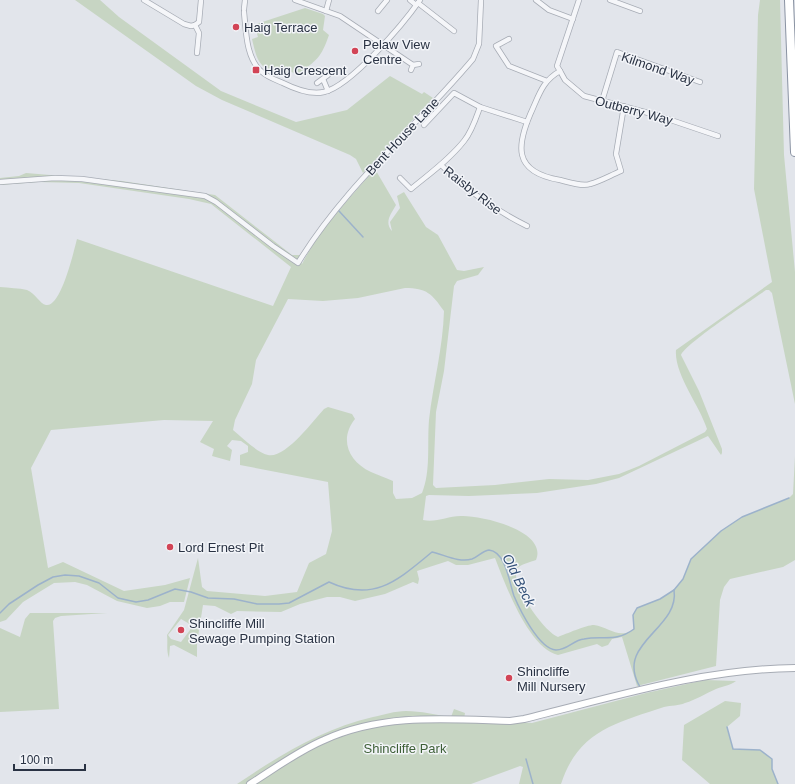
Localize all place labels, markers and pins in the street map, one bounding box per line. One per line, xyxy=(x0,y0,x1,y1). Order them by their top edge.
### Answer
place label: Haig Terrace xyxy=(244,20,317,35)
marker: Haig Terrace xyxy=(231,22,241,32)
place label: Pelaw View Centre xyxy=(363,37,431,67)
marker: Pelaw View Centre xyxy=(350,46,360,56)
place label: Haig Crescent xyxy=(264,63,347,78)
marker: Haig Crescent xyxy=(251,65,261,75)
place label: Lord Ernest Pit xyxy=(178,540,264,555)
marker: Lord Ernest Pit xyxy=(165,542,175,552)
place label: Shincliffe Mill Sewage Pumping Station xyxy=(189,616,335,646)
marker: Shincliffe Mill Sewage Pumping Station xyxy=(176,625,186,635)
place label: Shincliffe Mill Nursery xyxy=(517,664,586,694)
marker: Shincliffe Mill Nursery xyxy=(504,673,514,683)

